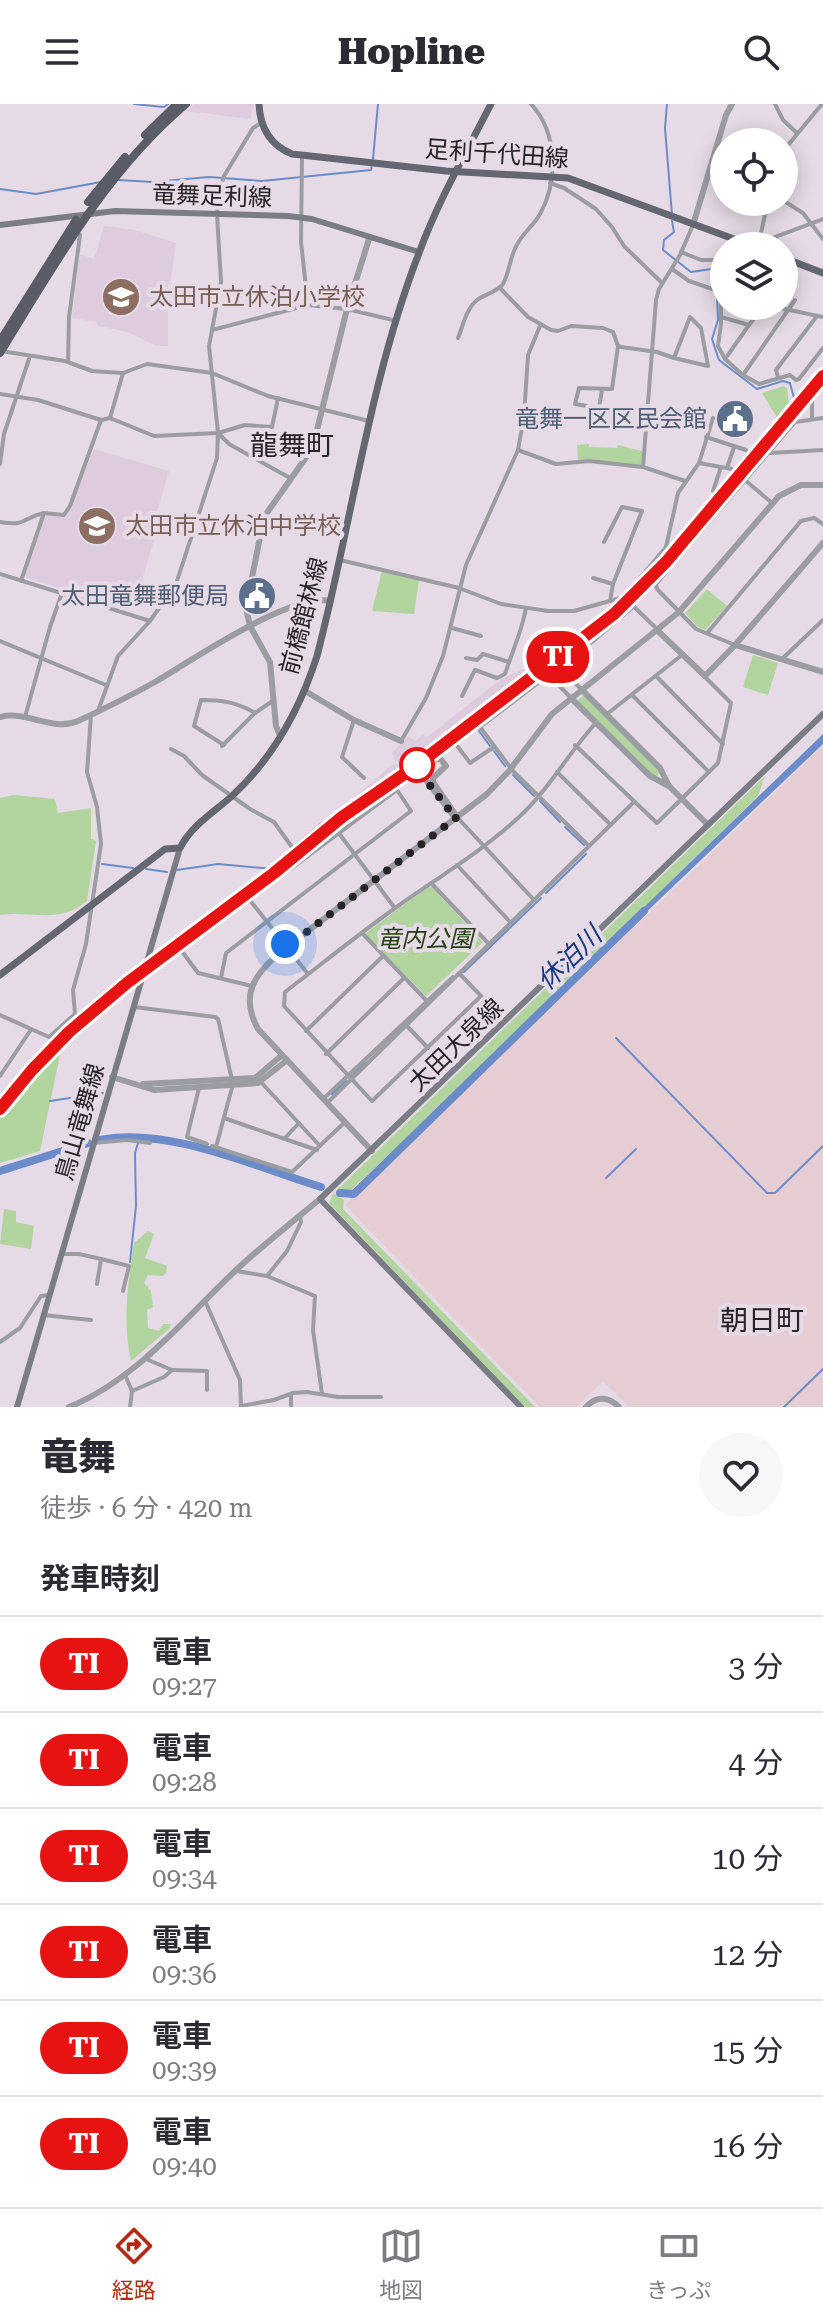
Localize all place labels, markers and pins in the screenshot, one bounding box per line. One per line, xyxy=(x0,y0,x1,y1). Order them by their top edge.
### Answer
school or university icon: 太田市立休泊小学校 xyxy=(100,276,142,318)
place label: 太田市立休泊小学校 xyxy=(149,283,365,311)
public building icon: 竜舞一区区民会館 xyxy=(714,398,756,440)
place label: 竜舞一区区民会館 xyxy=(515,405,707,433)
school or university icon: 太田市立休泊中学校 xyxy=(76,505,118,547)
place label: 太田市立休泊中学校 xyxy=(125,512,341,540)
public building icon: 太田竜舞郵便局 xyxy=(236,575,278,617)
place label: 太田竜舞郵便局 xyxy=(61,582,229,610)
unlabelled marker xyxy=(400,748,434,782)

